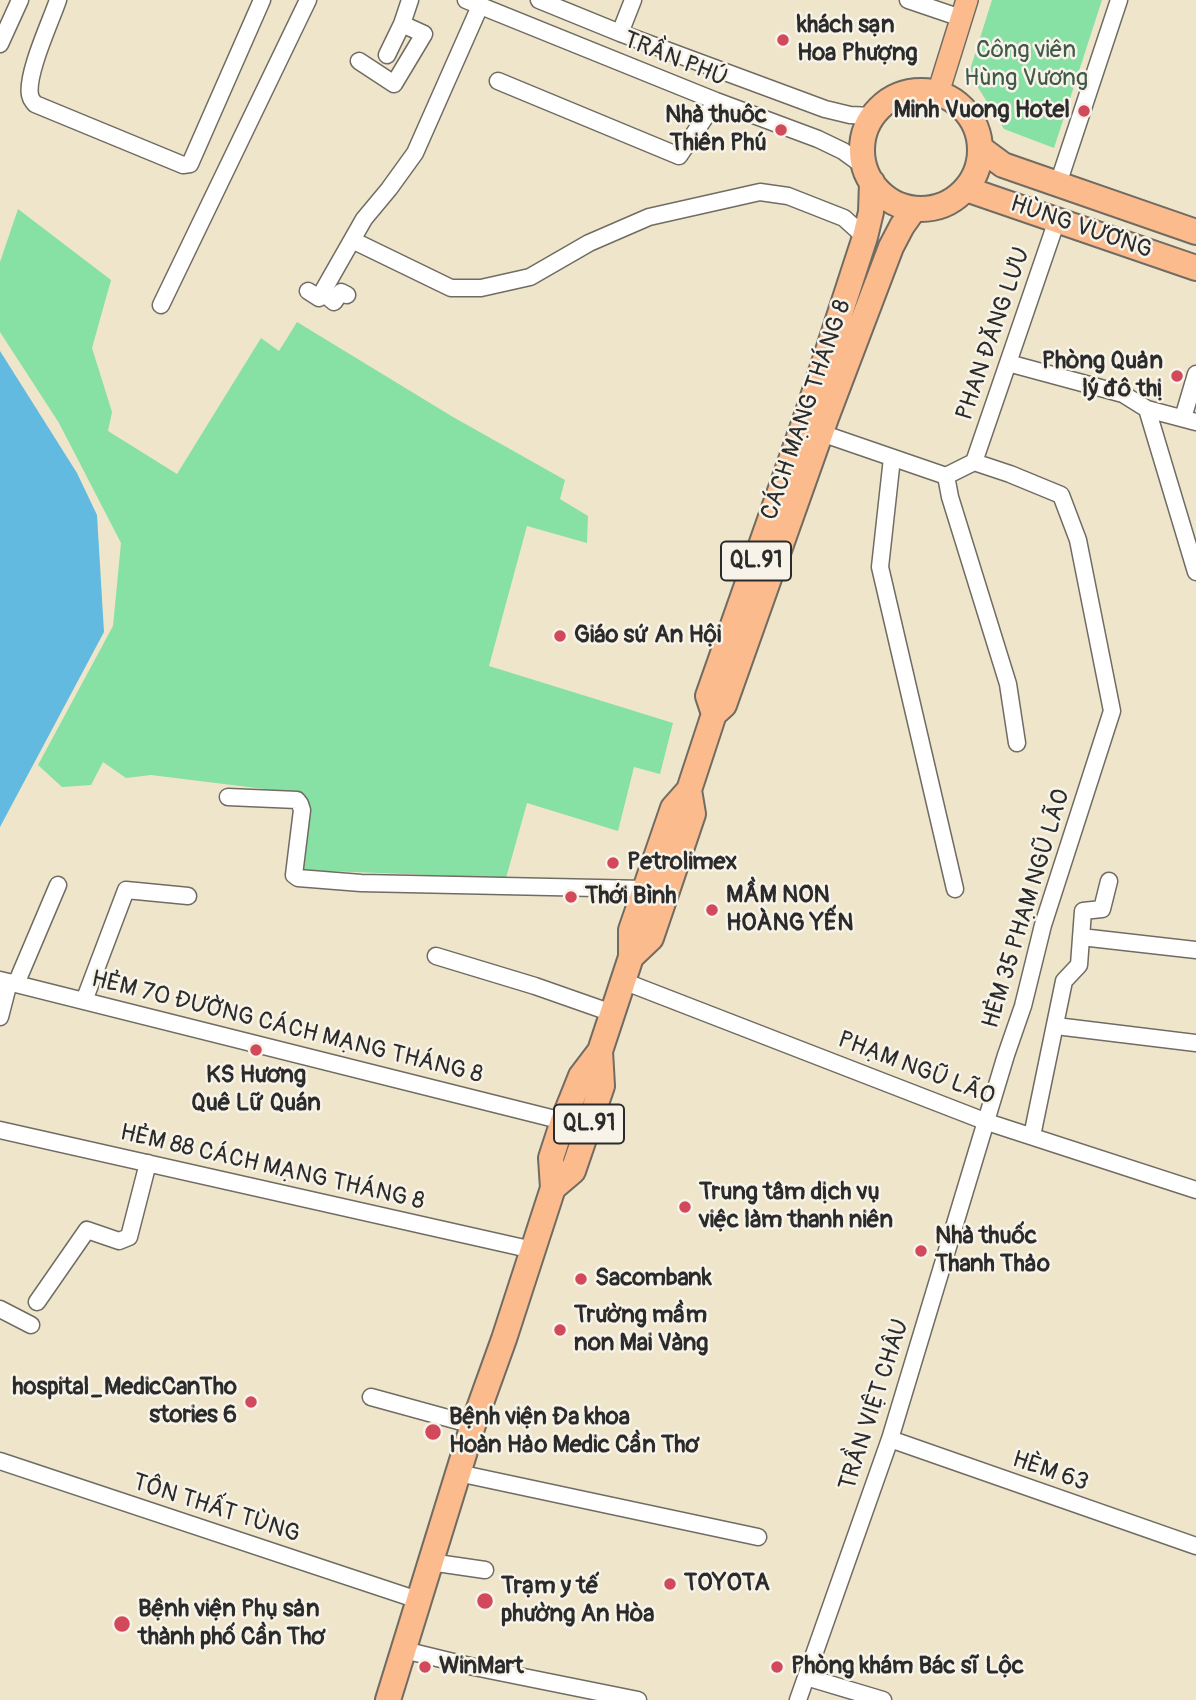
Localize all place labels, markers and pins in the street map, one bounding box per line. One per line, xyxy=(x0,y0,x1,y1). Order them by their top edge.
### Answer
place label: khách sạn Hoa Phượng xyxy=(797,12,918,68)
marker: khách sạn Hoa Phượng xyxy=(775,32,791,48)
place label: Minh Vuong Hotel xyxy=(893,97,1070,125)
place label: Nhà thuôc Thiên Phú xyxy=(665,102,767,158)
marker: Minh Vuong Hotel xyxy=(1076,103,1092,119)
marker: Nhà thuôc Thiên Phú xyxy=(773,122,789,138)
place label: Phòng Quản lý đô thị xyxy=(1042,348,1163,404)
marker: Phòng Quản lý đô thị xyxy=(1169,368,1185,384)
place label: Giáo sứ An Hội xyxy=(574,622,721,650)
marker: Giáo sứ An Hội xyxy=(552,628,568,644)
place label: Petrolimex xyxy=(627,849,737,877)
marker: Petrolimex xyxy=(605,855,621,871)
place label: MẦM NON HOÀNG YẾN xyxy=(726,882,854,938)
place label: Thới Bình xyxy=(585,883,677,911)
marker: Thới Bình xyxy=(563,889,579,905)
marker: MẦM NON HOÀNG YẾN xyxy=(704,902,720,918)
marker: KS Hương Quê Lữ Quán xyxy=(248,1042,264,1058)
place label: KS Hương Quê Lữ Quán xyxy=(191,1062,321,1118)
place label: Trung tâm dịch vụ việc làm thanh niên xyxy=(699,1179,893,1235)
marker: Trung tâm dịch vụ việc làm thanh niên xyxy=(677,1199,693,1215)
place label: Nhà thuốc Thanh Thảo xyxy=(935,1223,1050,1279)
marker: Nhà thuốc Thanh Thảo xyxy=(913,1243,929,1259)
place label: Sacombank xyxy=(595,1265,712,1293)
marker: Sacombank xyxy=(573,1271,589,1287)
place label: Trường mầm non Mai Vàng xyxy=(574,1302,708,1358)
marker: Trường mầm non Mai Vàng xyxy=(552,1322,568,1338)
place label: hospital_MedicCanTho stories 6 xyxy=(12,1374,237,1430)
marker: hospital_MedicCanTho stories 6 xyxy=(243,1394,259,1410)
place label: Bệnh viện Đa khoa Hoàn Hảo Medic Cần Thơ xyxy=(449,1404,699,1460)
marker: Bệnh viện Đa khoa Hoàn Hảo Medic Cần Thơ xyxy=(423,1422,443,1442)
place label: TOYOTA xyxy=(684,1570,770,1598)
place label: Trạm y tế phường An Hòa xyxy=(501,1573,654,1629)
marker: TOYOTA xyxy=(662,1576,678,1592)
marker: Trạm y tế phường An Hòa xyxy=(475,1591,495,1611)
place label: Bệnh viện Phụ sản thành phố Cần Thơ xyxy=(138,1596,325,1652)
marker: Bệnh viện Phụ sản thành phố Cần Thơ xyxy=(112,1614,132,1634)
place label: WinMart xyxy=(439,1653,524,1681)
place label: Phòng khám Bác sĩ Lộc xyxy=(791,1653,1024,1681)
marker: WinMart xyxy=(417,1659,433,1675)
marker: Phòng khám Bác sĩ Lộc xyxy=(769,1659,785,1675)

